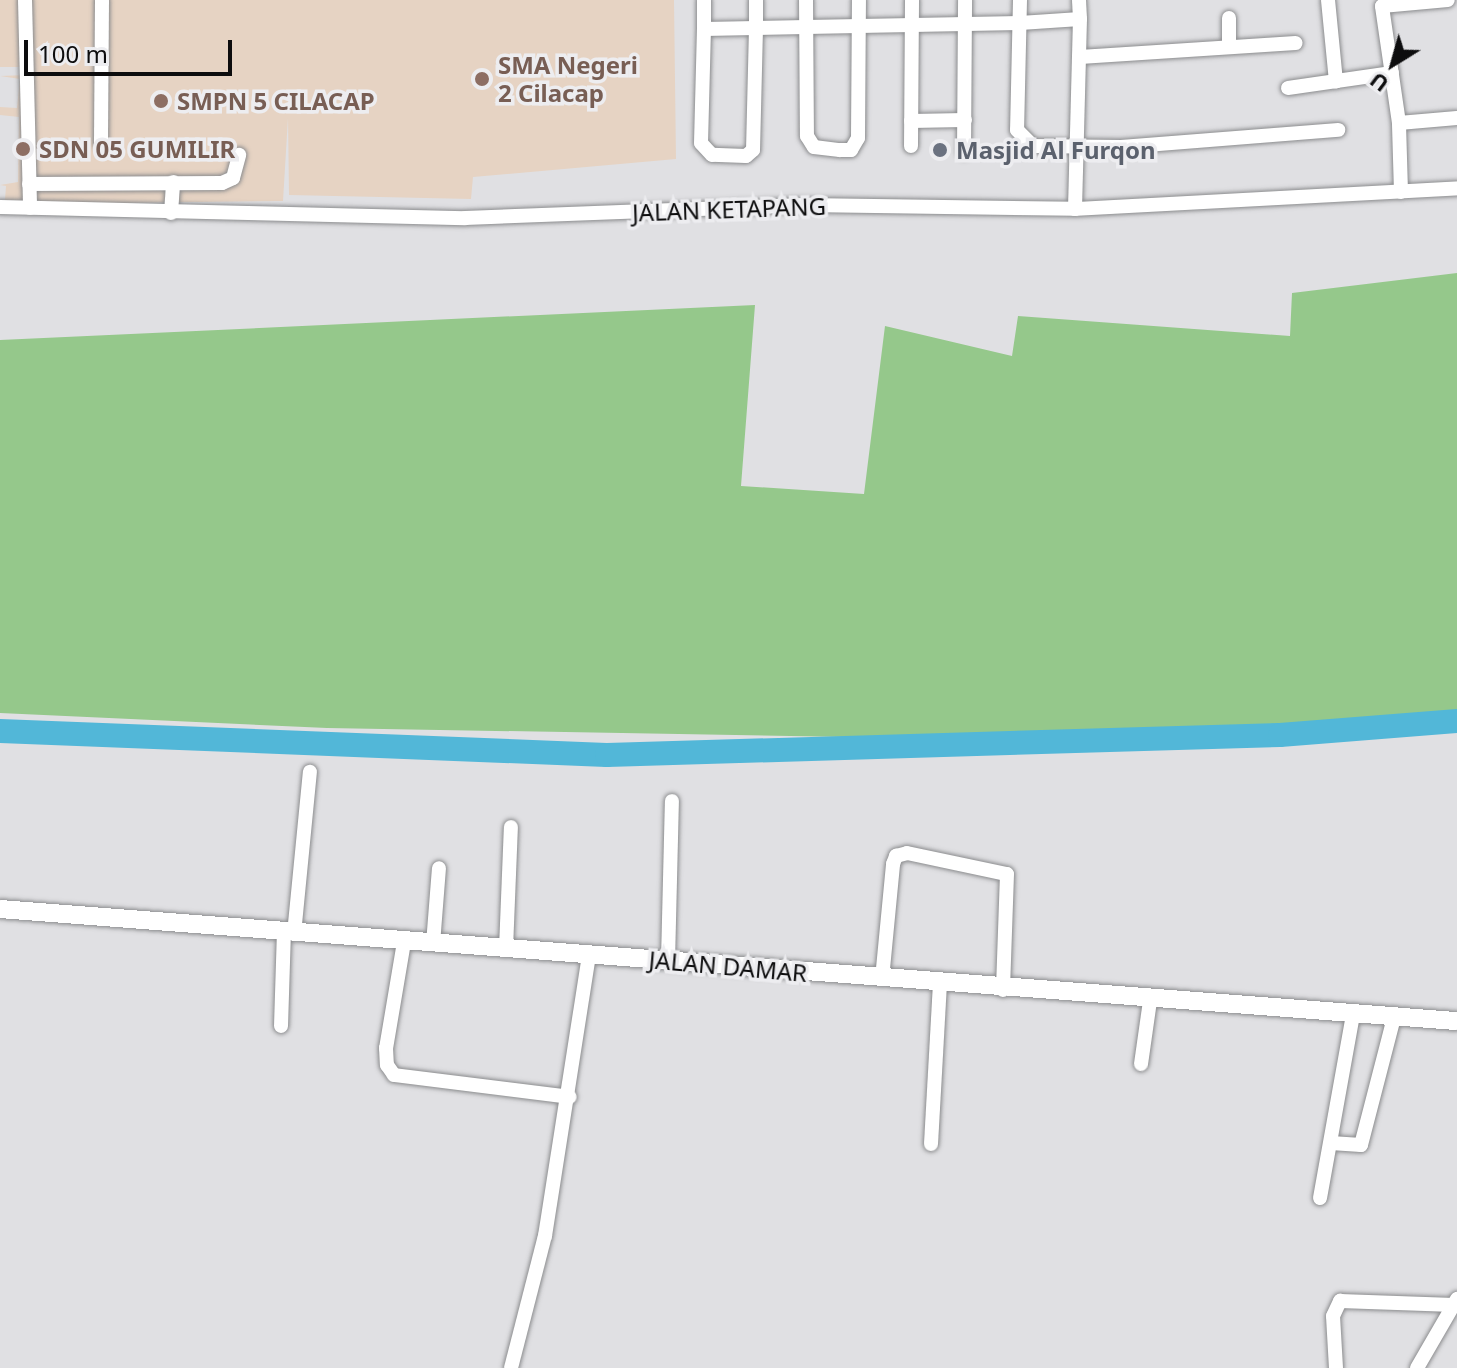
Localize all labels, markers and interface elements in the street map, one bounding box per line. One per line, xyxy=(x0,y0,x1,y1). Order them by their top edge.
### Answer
scale bar xyxy=(28,24,236,74)
north arrow xyxy=(1353,24,1433,104)
text: 100 m xyxy=(38,37,108,70)
place label: SMA Negeri 2 Cilacap xyxy=(498,51,638,107)
text: U xyxy=(1363,66,1394,100)
marker: SMA Negeri 2 Cilacap xyxy=(473,70,491,88)
place label: SMPN 5 CILACAP xyxy=(177,87,375,115)
marker: SMPN 5 CILACAP xyxy=(152,92,170,110)
place label: SDN 05 GUMILIR xyxy=(39,135,235,163)
place label: Masjid Al Furqon xyxy=(956,136,1156,164)
marker: SDN 05 GUMILIR xyxy=(14,140,32,158)
marker: Masjid Al Furqon xyxy=(931,141,949,159)
street label: JALAN KETAPANG xyxy=(632,191,826,227)
street label: JALAN DAMAR xyxy=(648,945,808,987)

